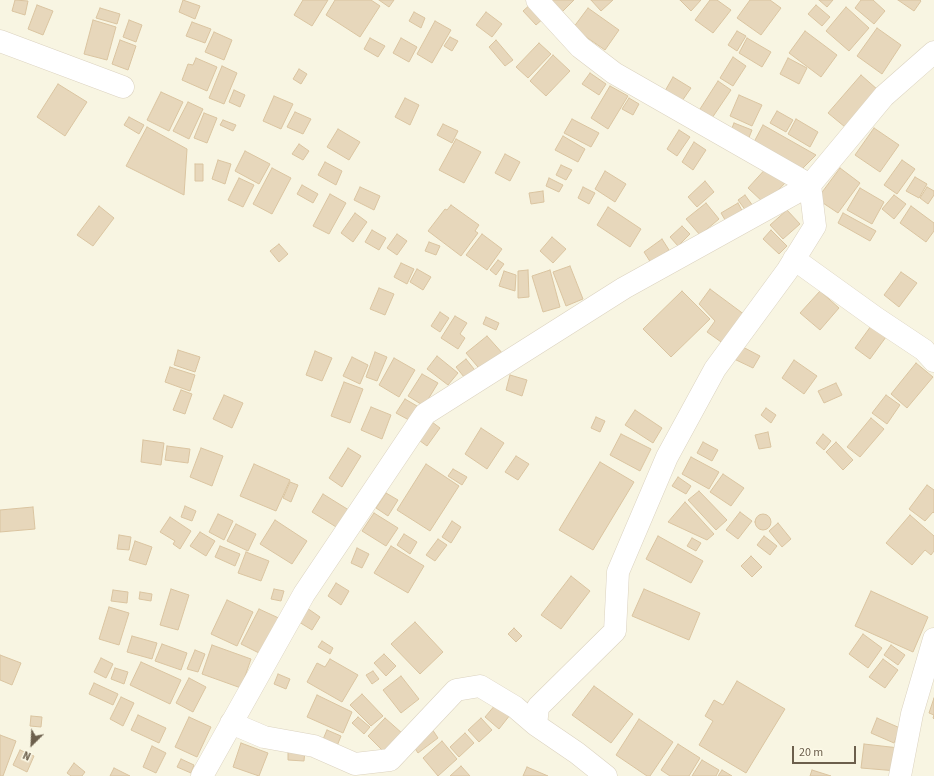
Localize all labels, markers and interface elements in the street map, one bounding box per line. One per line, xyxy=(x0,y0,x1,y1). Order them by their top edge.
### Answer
north arrow xyxy=(12,724,52,764)
scale bar xyxy=(794,738,858,764)
text: 20 m xyxy=(799,744,823,761)
text: N xyxy=(21,747,33,764)

